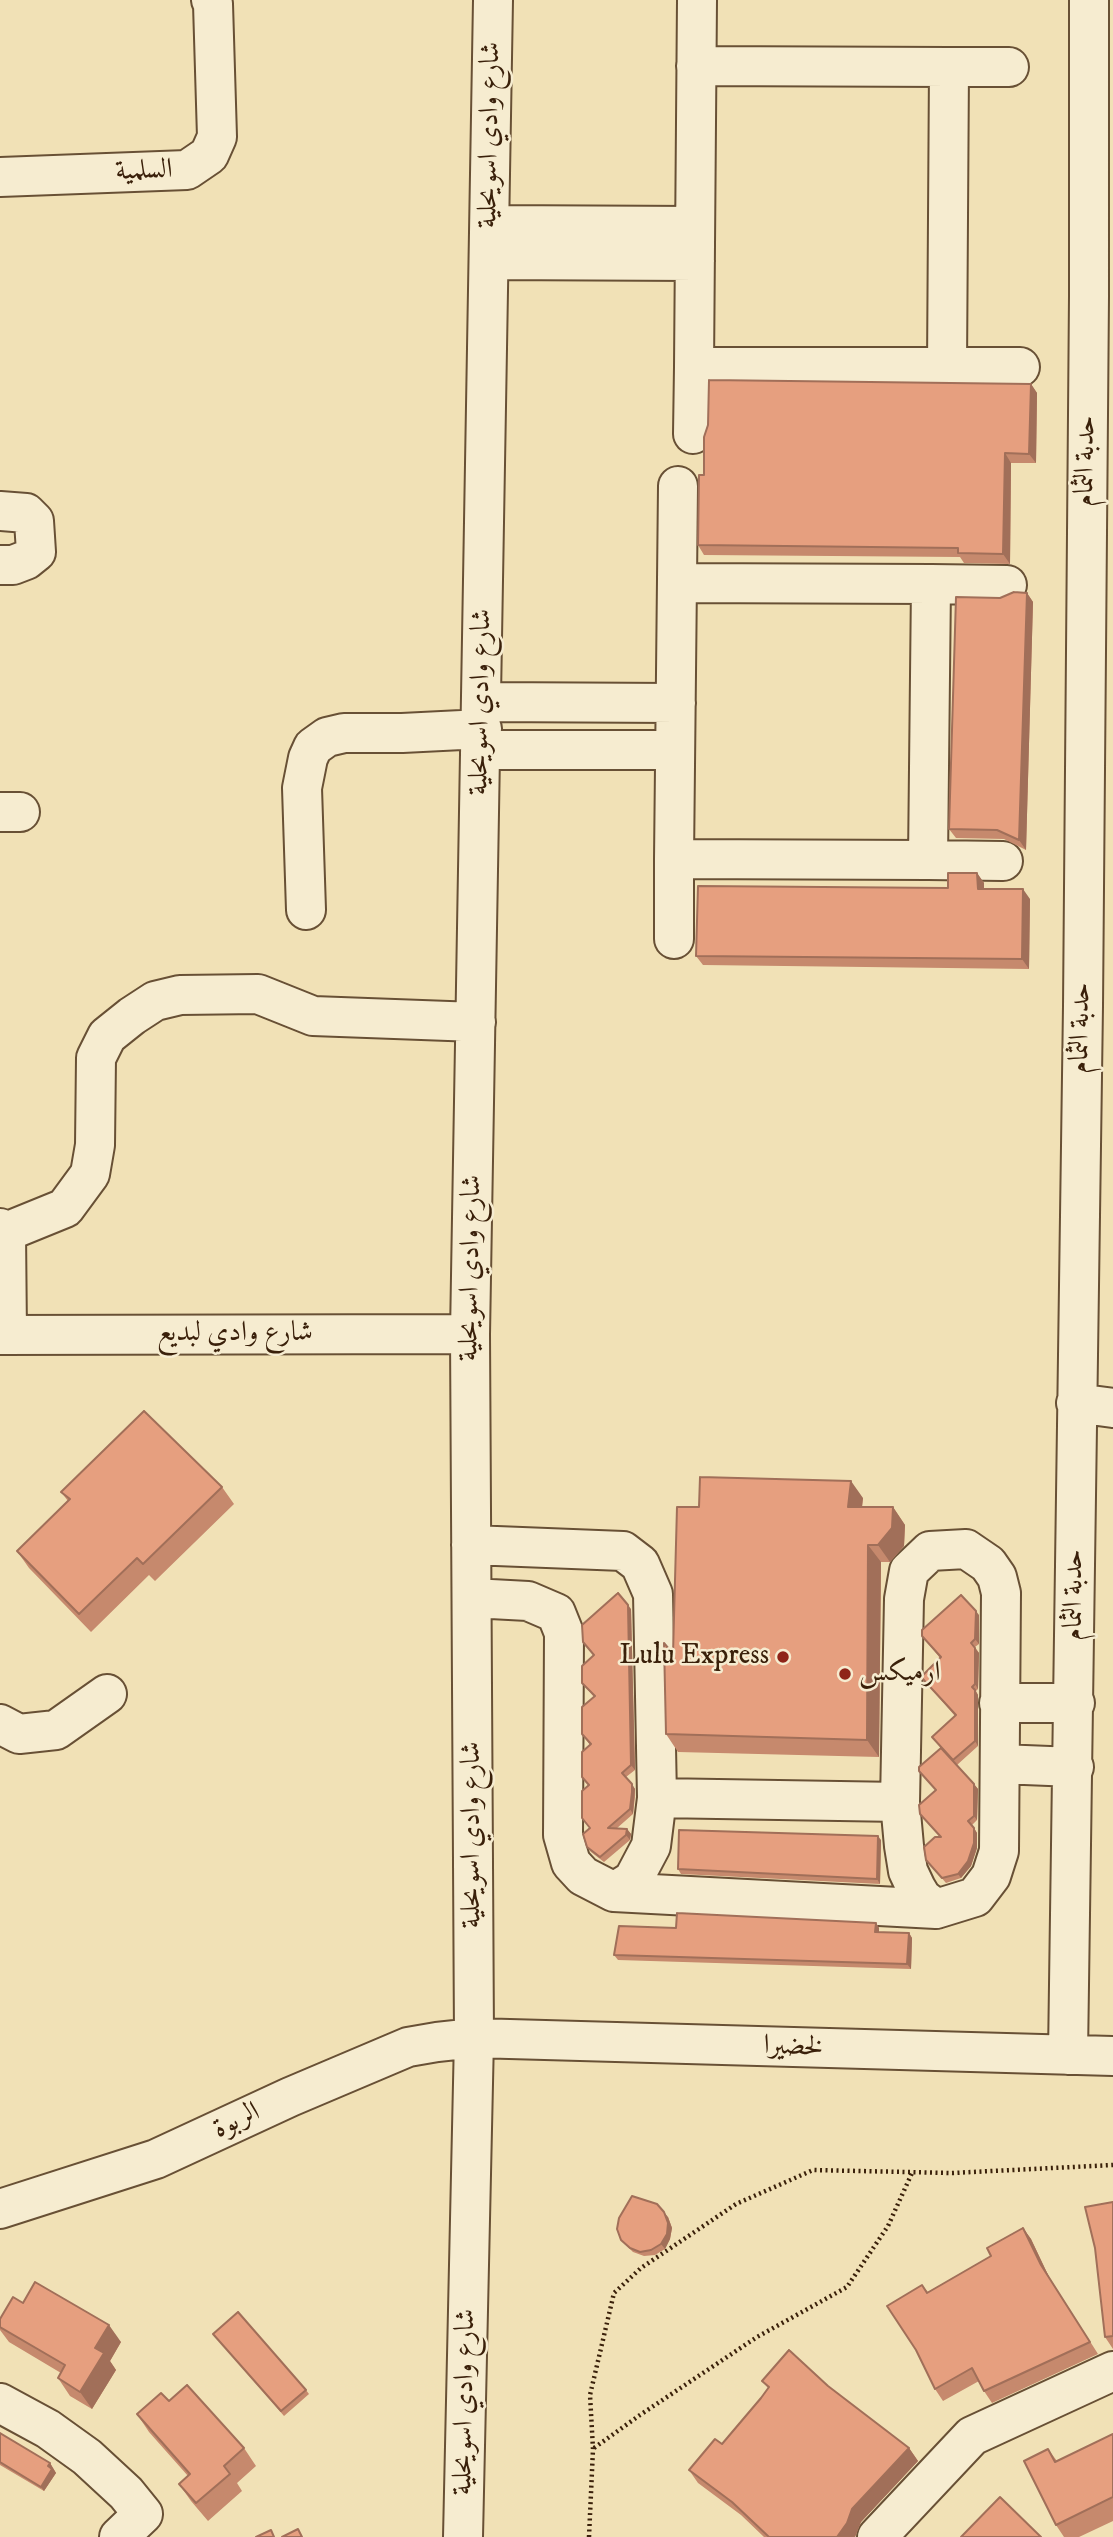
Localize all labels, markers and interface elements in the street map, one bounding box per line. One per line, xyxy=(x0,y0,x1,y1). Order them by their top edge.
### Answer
street label: شارع وادي اسويحلية xyxy=(473,41,509,229)
street label: السلمية xyxy=(115,154,173,190)
street label: حدبة الثمام xyxy=(1069,415,1105,507)
street label: شارع وادي اسويحلية xyxy=(464,608,500,796)
street label: حدبة الثمام xyxy=(1064,982,1100,1074)
street label: شارع وادي اسويحلية xyxy=(454,1174,490,1362)
street label: شارع وادي لبديع xyxy=(157,1317,313,1351)
street label: حدبة الثمام xyxy=(1058,1549,1092,1641)
place label: Lulu Express xyxy=(619,1640,769,1674)
marker: Lulu Express xyxy=(775,1649,791,1665)
place label: ارميكس xyxy=(859,1657,941,1691)
marker: ارميكس xyxy=(837,1666,853,1682)
street label: شارع وادي اسويحلية xyxy=(456,1742,490,1928)
street label: لخضيرا xyxy=(763,2030,823,2066)
street label: الربوة xyxy=(208,2097,266,2147)
street label: شارع وادي اسويحلية xyxy=(448,2308,484,2496)

